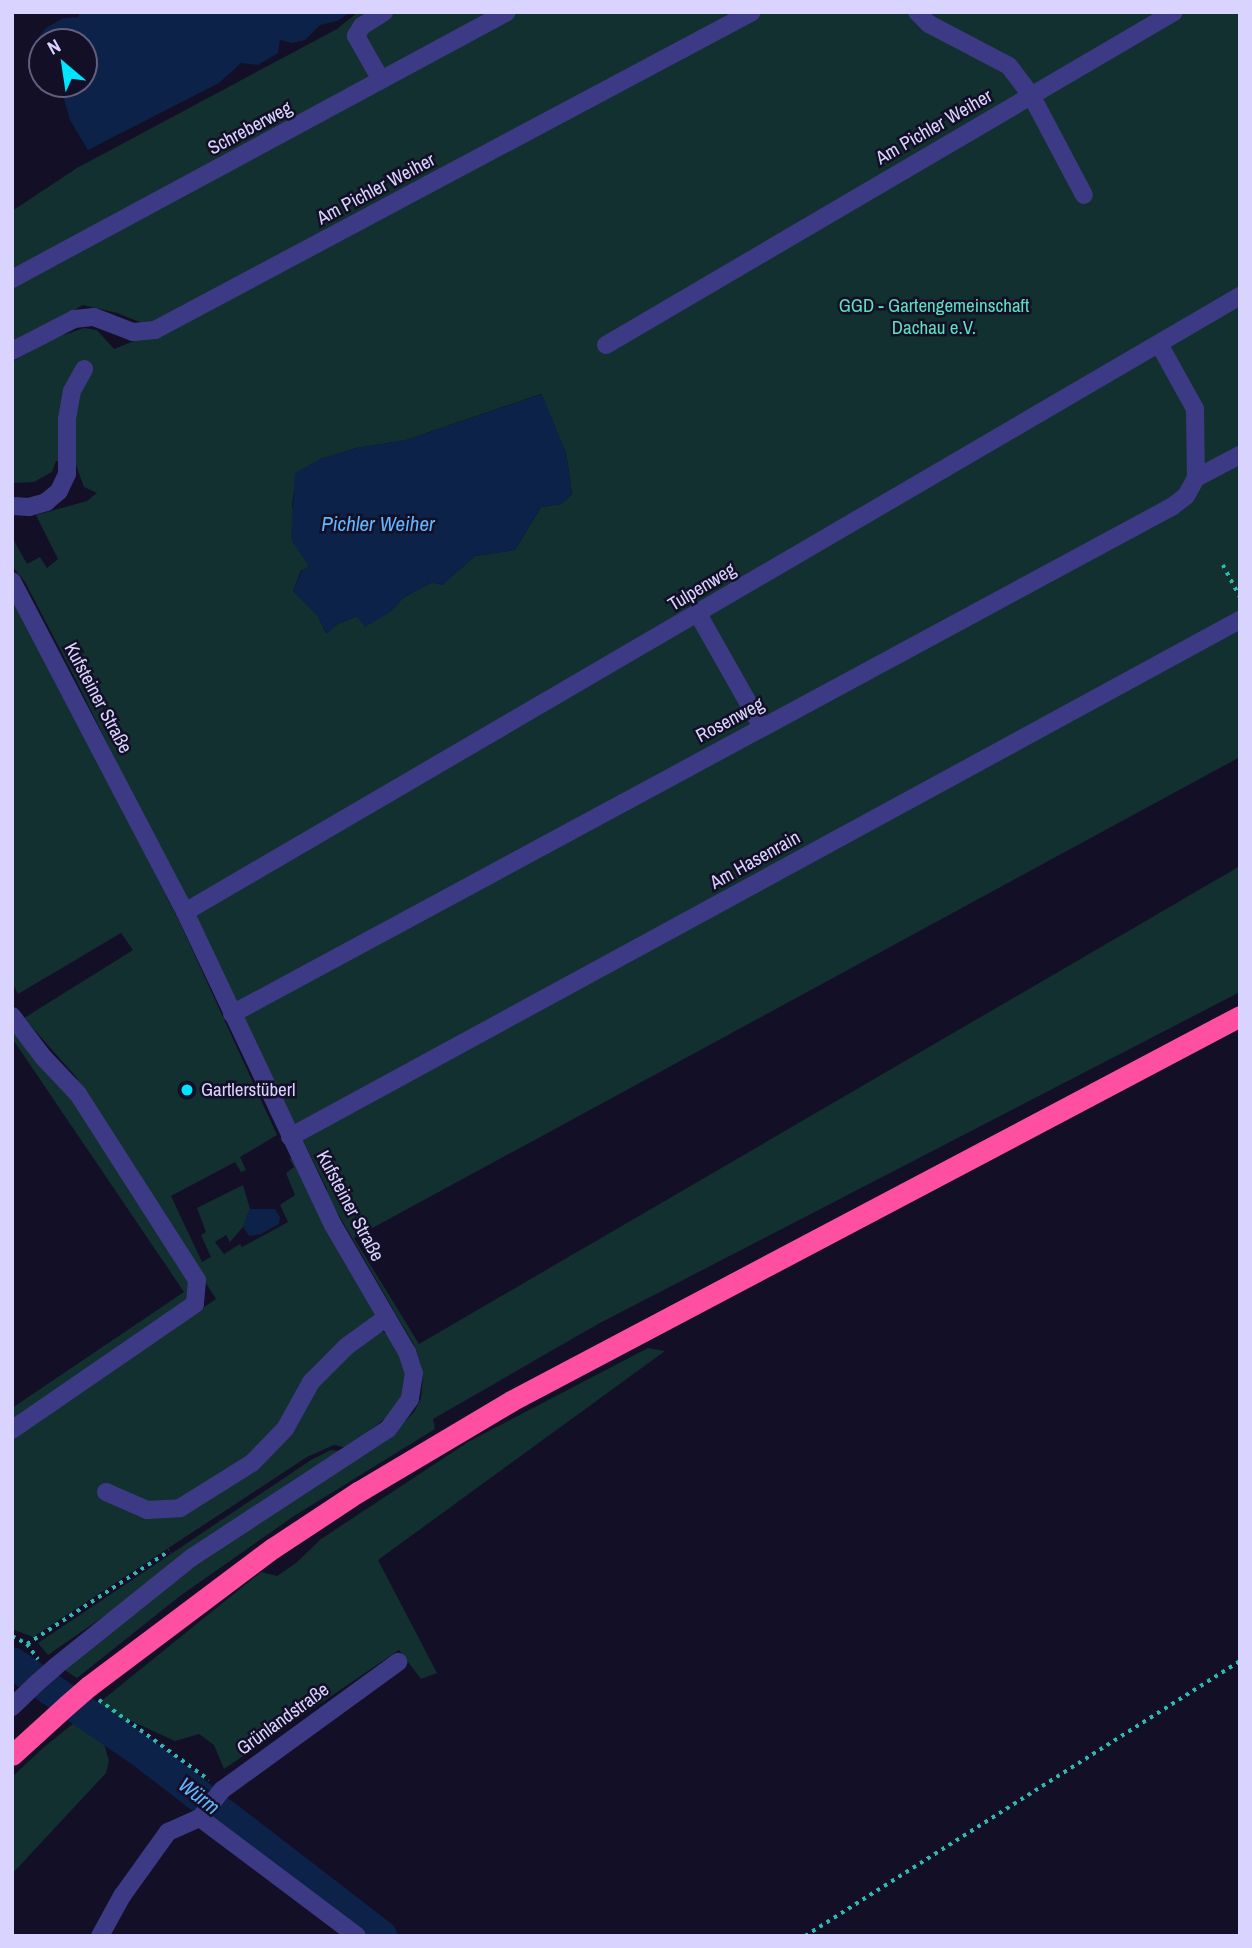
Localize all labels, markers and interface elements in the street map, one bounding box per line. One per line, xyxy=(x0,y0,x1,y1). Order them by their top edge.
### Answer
north arrow xyxy=(28,28,98,98)
text: N xyxy=(43,32,65,60)
street label: Am Pichler Weiher xyxy=(872,85,996,169)
street label: Schreberweg xyxy=(204,96,296,160)
street label: Am Pichler Weiher xyxy=(313,148,439,230)
park label: GGD - Gartengemeinschaft Dachau e.V. xyxy=(839,295,1029,339)
water label: Pichler Weiher xyxy=(321,511,435,537)
street label: Tulpenweg xyxy=(664,558,740,616)
street label: Kufsteiner Straße xyxy=(59,639,137,757)
street label: Rosenweg xyxy=(692,693,768,747)
street label: Am Hasenrain xyxy=(706,826,804,894)
place label: Gartlerstüberl xyxy=(201,1079,295,1101)
marker: Gartlerstüberl xyxy=(179,1082,195,1098)
street label: Kufsteiner Straße xyxy=(311,1147,389,1265)
street label: Grünlandstraße xyxy=(233,1678,333,1760)
water label: Würm xyxy=(173,1772,225,1820)

